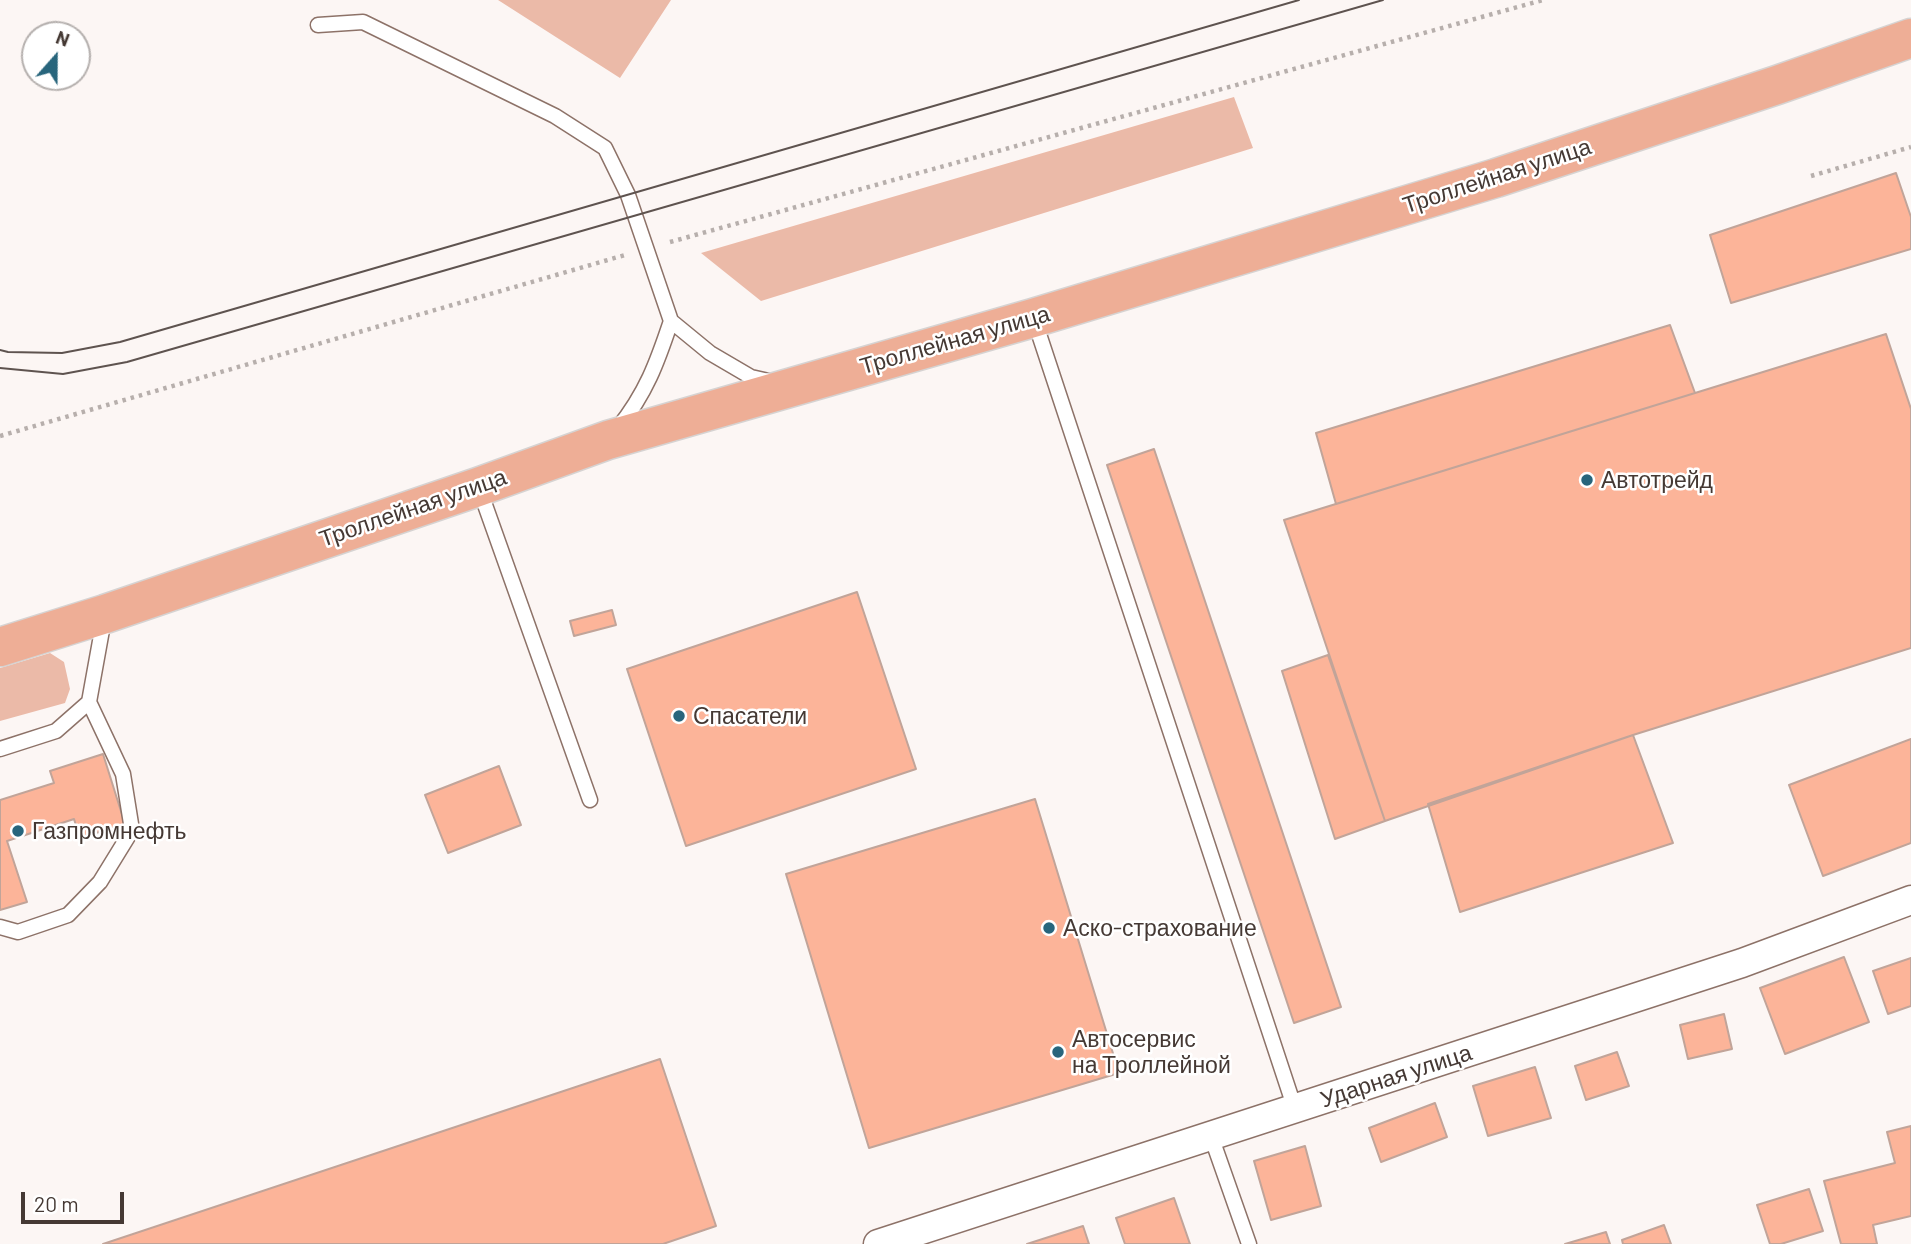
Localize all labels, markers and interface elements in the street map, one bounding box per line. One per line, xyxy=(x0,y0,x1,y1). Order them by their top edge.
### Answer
north arrow xyxy=(21,21,91,91)
text: N xyxy=(53,25,73,51)
street label: Троллейная улица xyxy=(1399,133,1595,219)
street label: Троллейная улица xyxy=(857,300,1053,380)
street label: Троллейная улица xyxy=(316,463,510,553)
place label: Автотрейд xyxy=(1601,466,1713,494)
marker: Автотрейд xyxy=(1579,472,1595,488)
place label: Спасатели xyxy=(693,702,807,730)
marker: Спасатели xyxy=(671,708,687,724)
place label: Газпромнефть xyxy=(32,817,187,845)
marker: Газпромнефть xyxy=(10,823,26,839)
place label: Аско-страхование xyxy=(1063,914,1257,942)
marker: Аско-страхование xyxy=(1041,920,1057,936)
place label: Автосервис на Троллейной xyxy=(1072,1025,1231,1079)
street label: Ударная улица xyxy=(1317,1039,1475,1113)
marker: Автосервис на Троллейной xyxy=(1050,1044,1066,1060)
scale bar xyxy=(24,1178,128,1222)
text: 20 m xyxy=(34,1191,79,1216)

